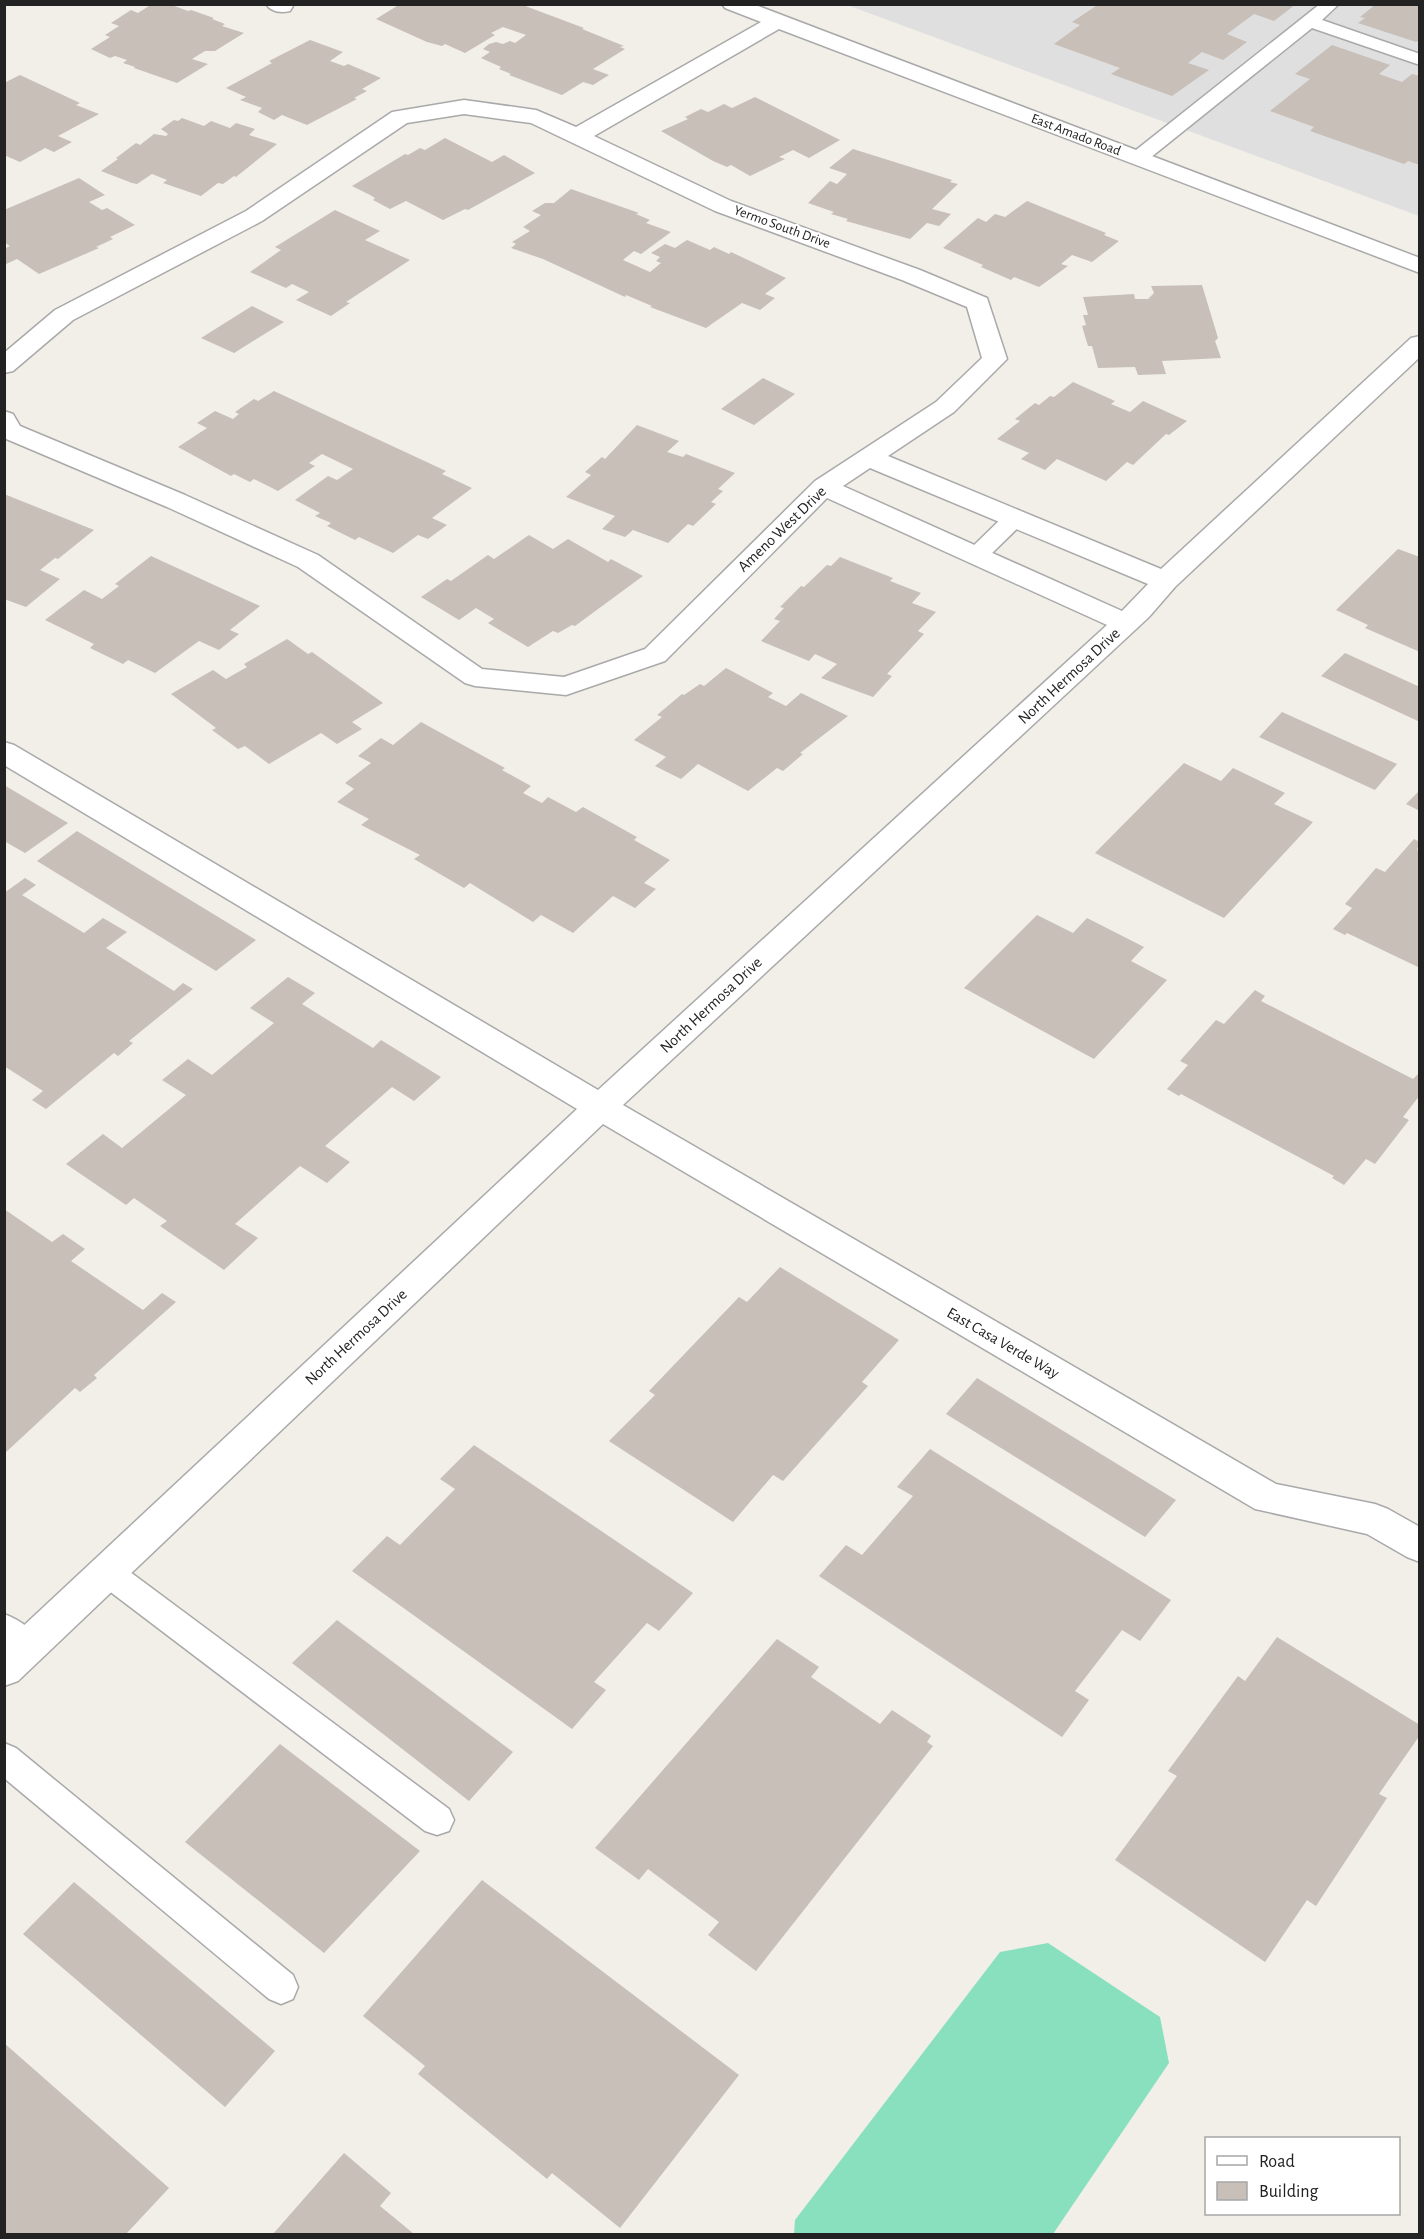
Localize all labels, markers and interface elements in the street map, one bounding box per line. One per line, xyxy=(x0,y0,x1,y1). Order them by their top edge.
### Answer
street label: East Amado Road xyxy=(1029,111,1123,159)
street label: Yermo South Drive xyxy=(732,203,832,251)
street label: Ameno West Drive xyxy=(735,483,829,575)
street label: North Hermosa Drive xyxy=(1015,625,1123,727)
street label: North Hermosa Drive xyxy=(657,954,765,1056)
street label: North Hermosa Drive xyxy=(302,1286,410,1388)
street label: East Casa Verde Way xyxy=(944,1304,1062,1383)
legend xyxy=(1205,2137,1400,2215)
text: Road xyxy=(1259,2153,1295,2171)
text: Building xyxy=(1259,2183,1319,2201)

